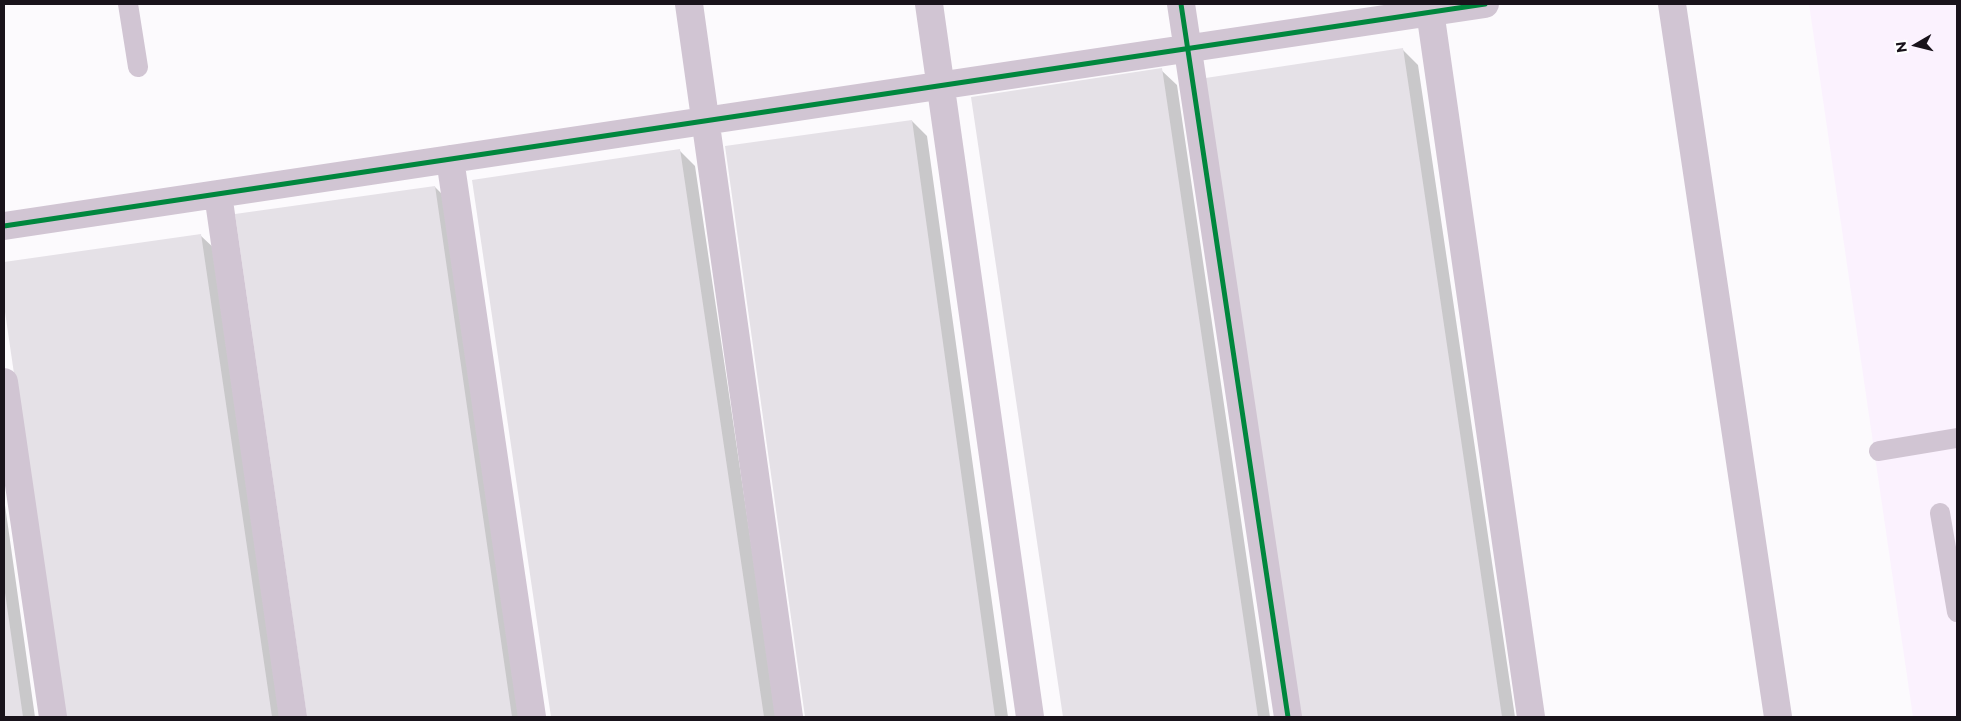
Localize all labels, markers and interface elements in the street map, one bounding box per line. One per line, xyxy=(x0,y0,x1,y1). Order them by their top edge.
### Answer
north arrow xyxy=(1891,20,1941,70)
text: N xyxy=(1891,40,1911,54)

